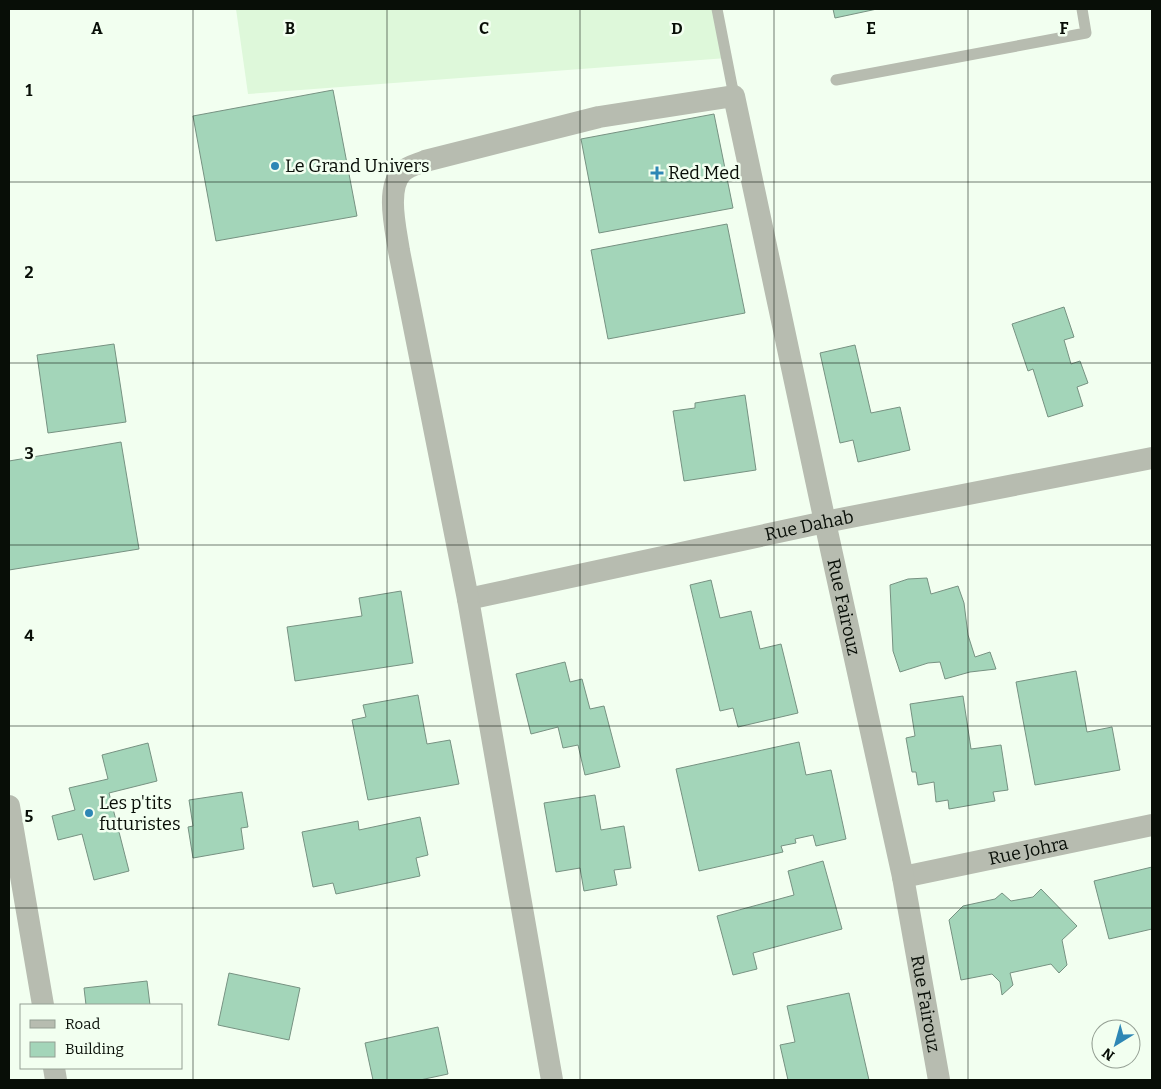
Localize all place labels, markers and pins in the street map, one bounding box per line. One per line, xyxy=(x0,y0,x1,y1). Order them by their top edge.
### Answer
place label: Le Grand Univers xyxy=(285,155,430,177)
marker: Le Grand Univers xyxy=(269,160,281,172)
place label: Red Med xyxy=(668,162,740,184)
marker: Red Med xyxy=(650,166,664,180)
place label: Les p'tits futuristes xyxy=(99,792,181,835)
marker: Les p'tits futuristes xyxy=(83,807,95,819)

